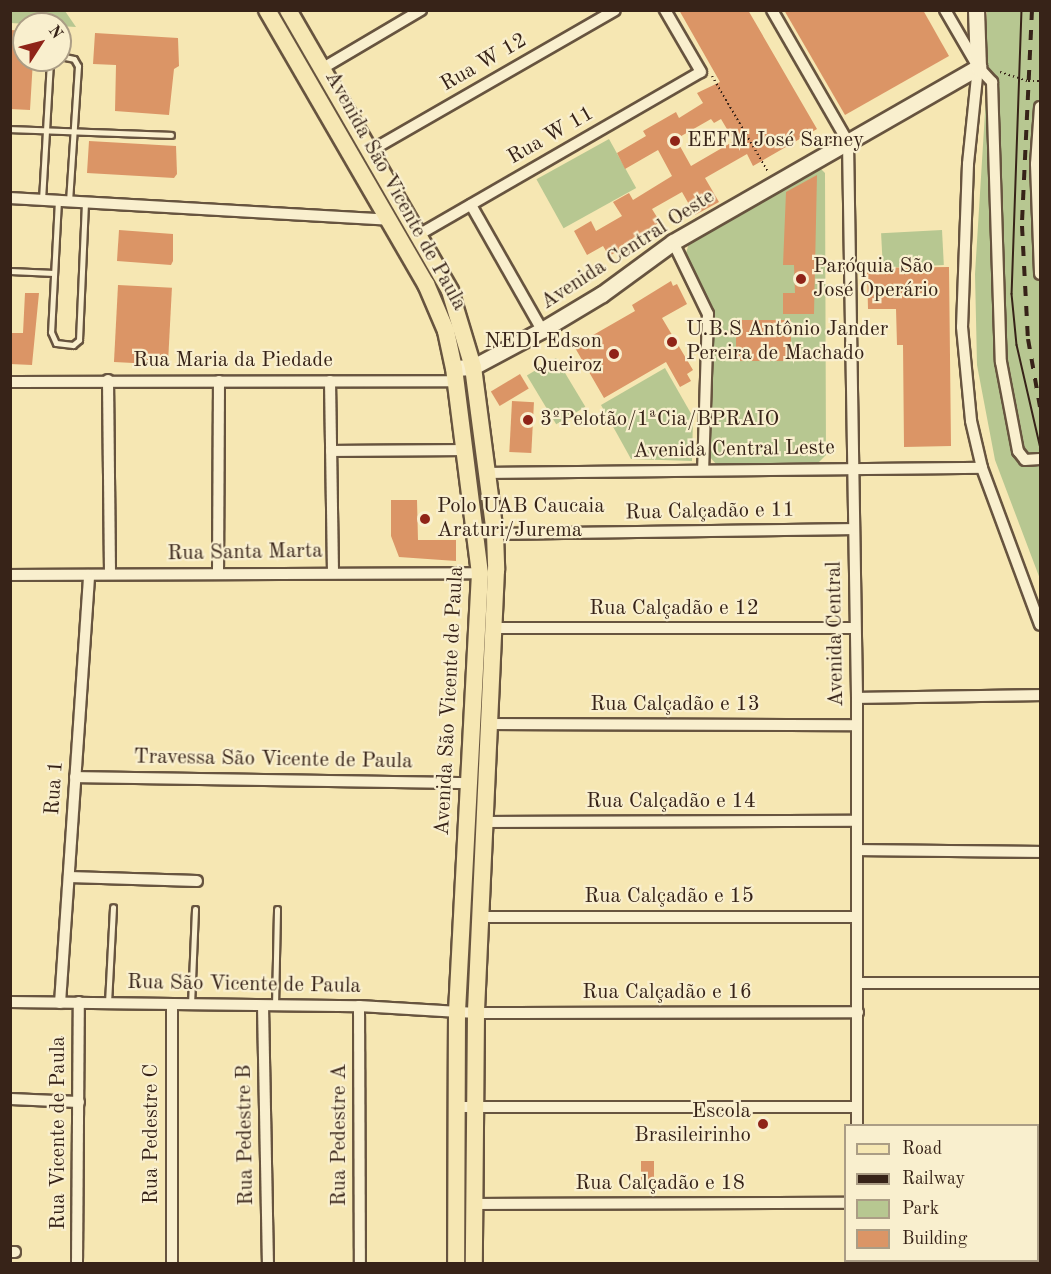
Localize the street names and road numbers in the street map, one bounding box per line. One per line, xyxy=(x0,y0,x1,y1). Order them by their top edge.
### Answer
street label: Rua W 12 xyxy=(436,28,532,98)
street label: Avenida São Vicente de Paula xyxy=(319,67,471,315)
street label: Rua W 11 xyxy=(503,101,599,171)
street label: Avenida Central Oeste xyxy=(536,184,720,316)
street label: Rua Maria da Piedade xyxy=(133,348,333,374)
street label: Avenida Central Leste xyxy=(633,436,835,464)
street label: Rua Calçadão e 11 xyxy=(625,498,795,526)
street label: Rua Santa Marta xyxy=(167,539,323,567)
street label: Avenida Central xyxy=(822,561,850,707)
street label: Avenida São Vicente de Paula xyxy=(430,566,470,836)
street label: Rua Calçadão e 12 xyxy=(589,596,759,622)
street label: Rua Calçadão e 13 xyxy=(590,692,760,718)
street label: Travessa São Vicente de Paula xyxy=(133,745,413,775)
street label: Rua 1 xyxy=(41,760,69,816)
street label: Rua Calçadão e 14 xyxy=(586,789,756,815)
street label: Rua Calçadão e 15 xyxy=(584,884,754,910)
street label: Rua São Vicente de Paula xyxy=(127,970,361,1000)
street label: Rua Calçadão e 16 xyxy=(582,980,752,1006)
street label: Rua Vicente de Paula xyxy=(46,1036,72,1230)
street label: Rua Pedestre C xyxy=(139,1064,165,1204)
street label: Rua Pedestre B xyxy=(232,1064,260,1206)
street label: Rua Pedestre A xyxy=(327,1064,353,1206)
street label: Rua Calçadão e 18 xyxy=(575,1171,745,1197)

